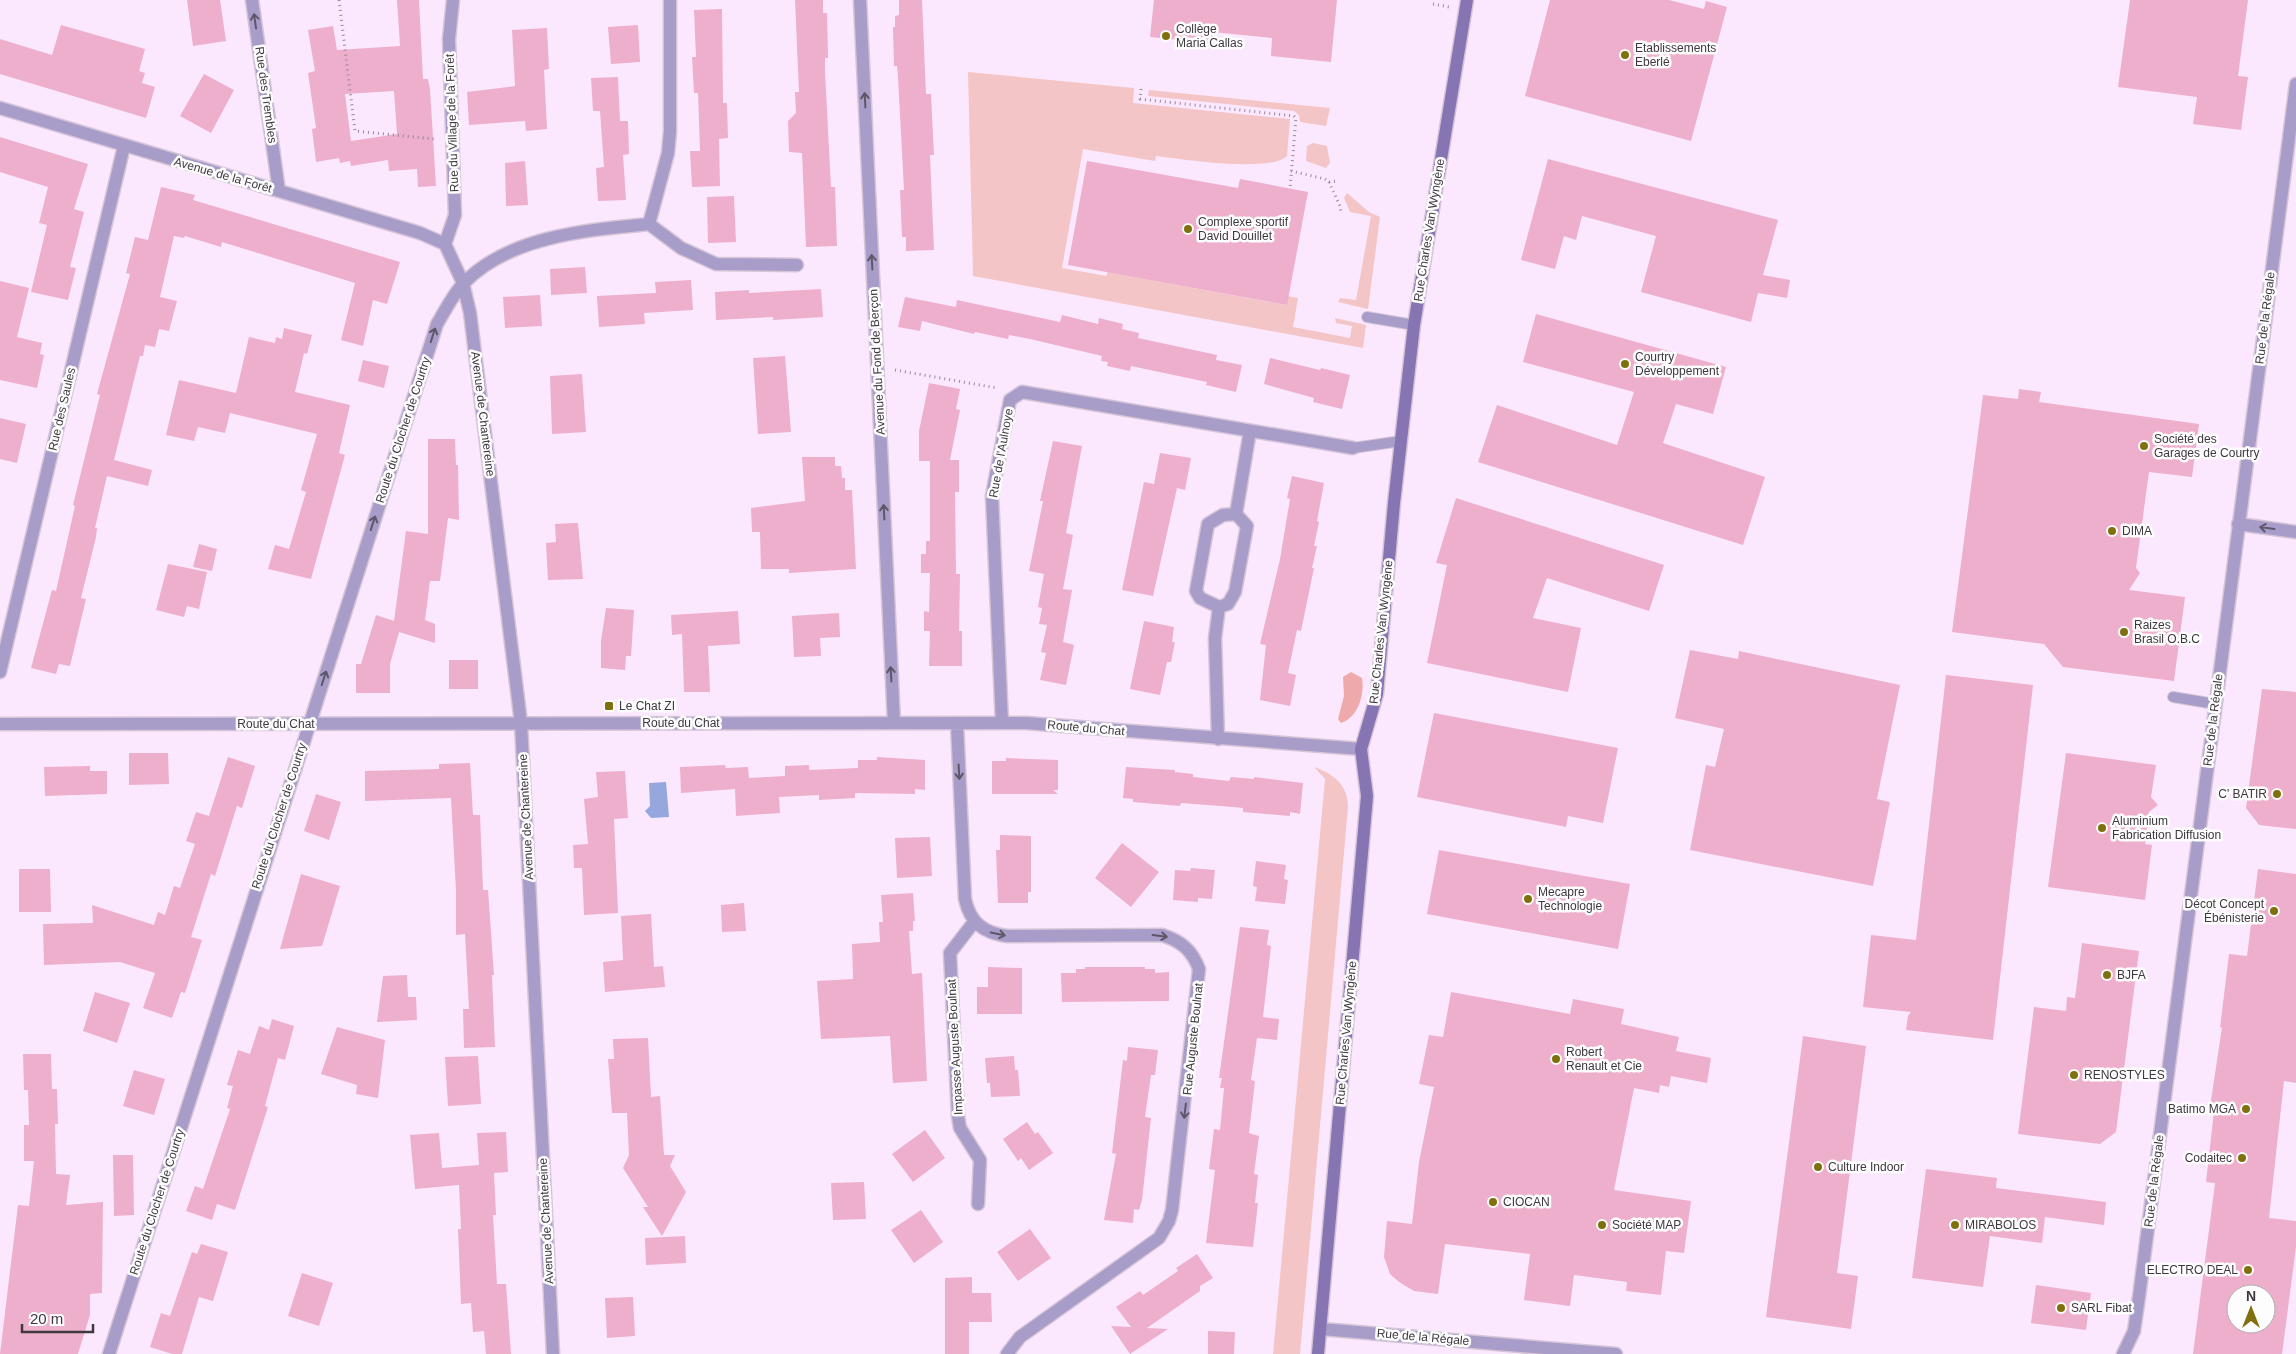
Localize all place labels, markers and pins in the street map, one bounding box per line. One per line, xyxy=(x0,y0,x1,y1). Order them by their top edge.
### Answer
place label: Collège Maria Callas xyxy=(1176,22,1243,50)
marker: Collège Maria Callas xyxy=(1160,30,1172,42)
place label: Etablissements Eberlé xyxy=(1635,41,1716,69)
marker: Etablissements Eberlé xyxy=(1619,49,1631,61)
place label: Complexe sportif David Douillet xyxy=(1198,215,1289,243)
marker: Complexe sportif David Douillet xyxy=(1182,223,1194,235)
place label: Courtry Développement xyxy=(1635,350,1720,378)
marker: Courtry Développement xyxy=(1619,358,1631,370)
place label: Société des Garages de Courtry xyxy=(2154,432,2259,460)
marker: Société des Garages de Courtry xyxy=(2138,440,2150,452)
place label: DIMA xyxy=(2122,524,2152,538)
marker: DIMA xyxy=(2106,525,2118,537)
place label: Raizes Brasil O.B.C xyxy=(2134,618,2200,646)
marker: Raizes Brasil O.B.C xyxy=(2118,626,2130,638)
place label: Le Chat ZI xyxy=(619,699,675,713)
marker: Le Chat ZI xyxy=(603,700,615,712)
place label: C' BATIR xyxy=(2218,787,2267,801)
marker: C' BATIR xyxy=(2271,788,2283,800)
place label: Aluminium Fabrication Diffusion xyxy=(2112,814,2221,842)
marker: Aluminium Fabrication Diffusion xyxy=(2096,822,2108,834)
place label: Mecapre Technologie xyxy=(1538,885,1602,913)
marker: Mecapre Technologie xyxy=(1522,893,1534,905)
place label: Décot Concept Ébénisterie xyxy=(2185,897,2265,925)
marker: Décot Concept Ébénisterie xyxy=(2268,905,2280,917)
place label: BJFA xyxy=(2117,968,2146,982)
marker: BJFA xyxy=(2101,969,2113,981)
place label: Robert Renault et Cie xyxy=(1566,1045,1642,1073)
marker: Robert Renault et Cie xyxy=(1550,1053,1562,1065)
place label: RENOSTYLES xyxy=(2084,1068,2165,1082)
marker: RENOSTYLES xyxy=(2068,1069,2080,1081)
place label: Batimo MGA xyxy=(2168,1102,2236,1116)
marker: Batimo MGA xyxy=(2240,1103,2252,1115)
place label: Codaitec xyxy=(2185,1151,2232,1165)
marker: Codaitec xyxy=(2236,1152,2248,1164)
place label: Culture Indoor xyxy=(1828,1160,1904,1174)
marker: Culture Indoor xyxy=(1812,1161,1824,1173)
place label: CIOCAN xyxy=(1503,1195,1550,1209)
marker: CIOCAN xyxy=(1487,1196,1499,1208)
place label: Société MAP xyxy=(1612,1218,1681,1232)
place label: MIRABOLOS xyxy=(1965,1218,2036,1232)
marker: Société MAP xyxy=(1596,1219,1608,1231)
marker: MIRABOLOS xyxy=(1949,1219,1961,1231)
place label: ELECTRO DEAL xyxy=(2147,1263,2238,1277)
marker: ELECTRO DEAL xyxy=(2242,1264,2254,1276)
place label: SARL Fibat xyxy=(2071,1301,2133,1315)
marker: SARL Fibat xyxy=(2055,1302,2067,1314)

